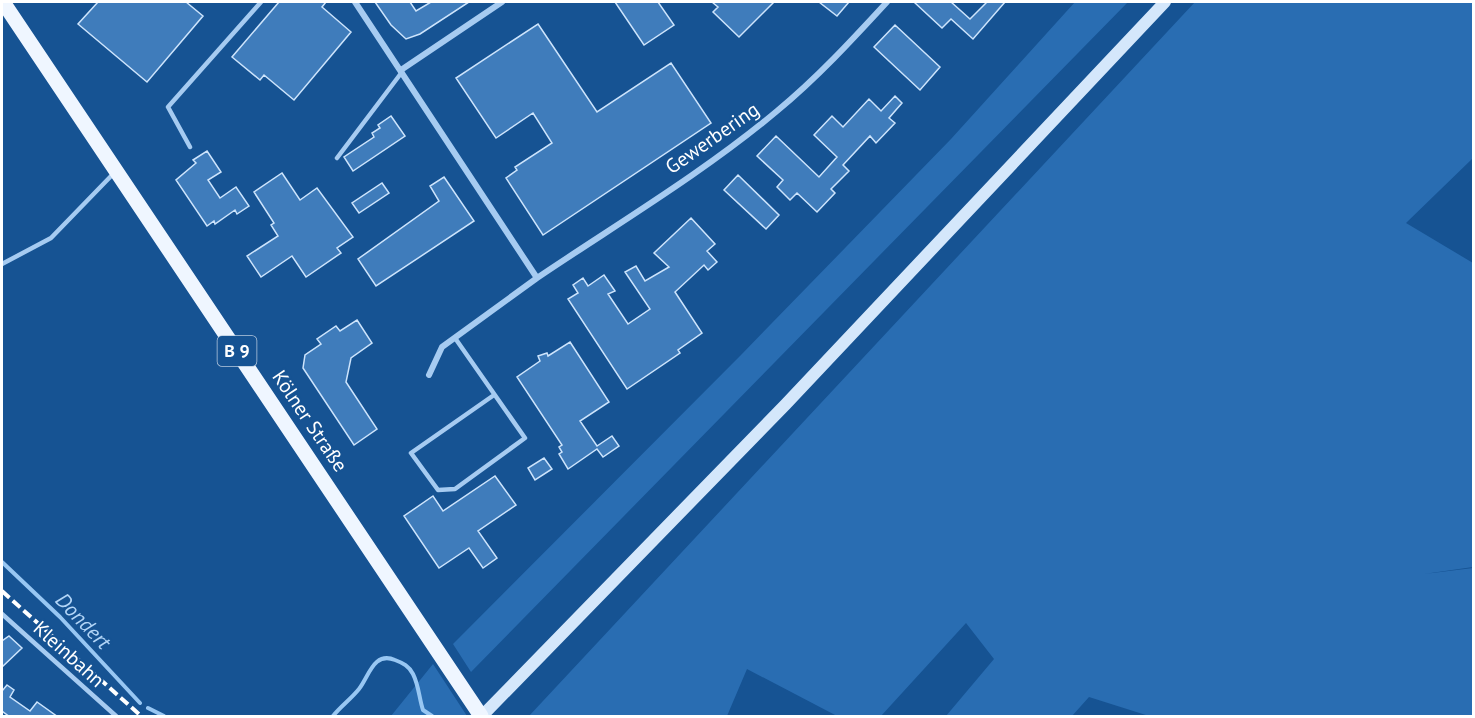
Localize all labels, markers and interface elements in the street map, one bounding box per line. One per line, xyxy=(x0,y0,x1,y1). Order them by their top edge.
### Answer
street label: Gewerbering xyxy=(660,96,764,180)
road number: B 9 xyxy=(218,336,256,366)
street label: Kölner Straße xyxy=(266,365,354,477)
water label: Dondert xyxy=(50,587,118,656)
street label: Kleinbahn xyxy=(28,615,110,693)

